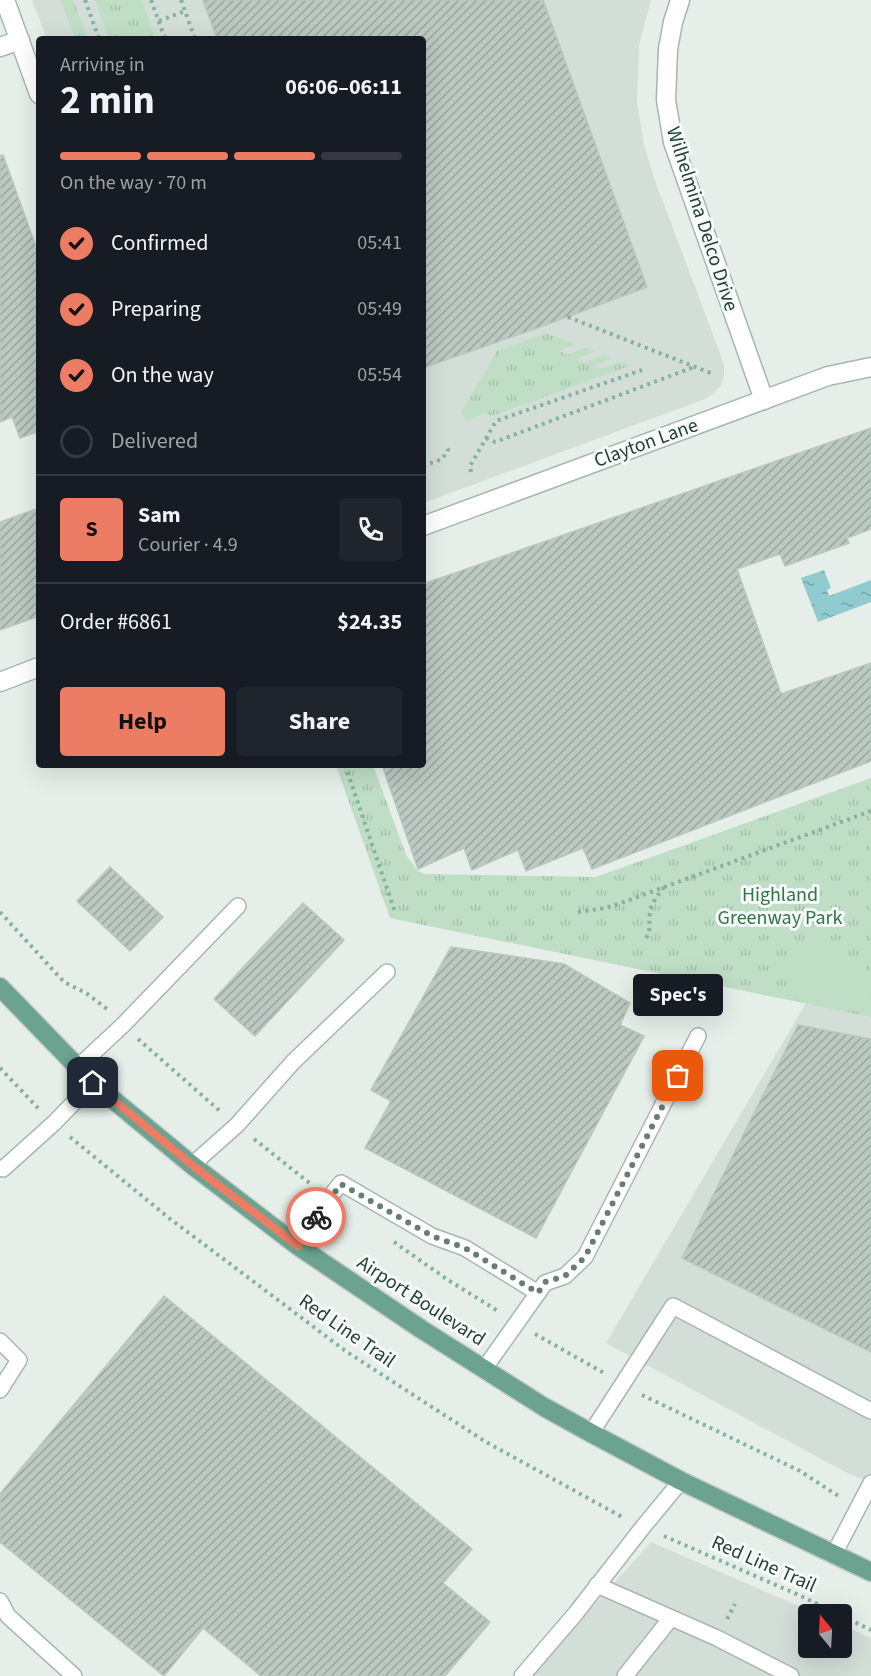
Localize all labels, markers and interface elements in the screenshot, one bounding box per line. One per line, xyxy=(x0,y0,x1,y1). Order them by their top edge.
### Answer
text: Arriving in xyxy=(60,51,145,79)
text: 06:06–06:11 xyxy=(285,71,402,103)
text: 2 min xyxy=(60,73,155,129)
street label: Wilhelmina Delco Drive xyxy=(659,123,745,315)
text: On the way · 70 m xyxy=(60,169,207,197)
icon: check xyxy=(60,227,93,260)
text: Confirmed xyxy=(111,227,208,259)
text: 05:41 xyxy=(357,229,402,257)
icon: check xyxy=(60,293,93,326)
text: Preparing xyxy=(111,293,201,325)
text: 05:49 xyxy=(357,295,402,323)
icon: check xyxy=(60,359,93,392)
text: On the way xyxy=(111,359,214,391)
text: 05:54 xyxy=(357,361,402,389)
street label: Clayton Lane xyxy=(590,411,702,475)
text: Delivered xyxy=(111,425,198,457)
button: phone xyxy=(339,498,402,561)
text: Sam xyxy=(138,499,181,531)
text: S xyxy=(85,513,98,545)
text: Courier · 4.9 xyxy=(138,531,238,559)
text: Order #6861 xyxy=(60,606,172,638)
text: $24.35 xyxy=(337,606,402,638)
button: Help xyxy=(60,687,225,756)
button: Share xyxy=(237,687,402,756)
park label: Highland Greenway Park xyxy=(718,881,843,932)
callout: Spec's xyxy=(633,974,723,1016)
text: Spec's xyxy=(650,981,706,1009)
pin xyxy=(652,1050,703,1101)
pin xyxy=(67,1057,118,1108)
icon: bag xyxy=(661,1059,694,1092)
icon: home xyxy=(76,1066,109,1099)
courier xyxy=(286,1187,346,1247)
icon: bike xyxy=(300,1201,333,1234)
street label: Airport Boulevard xyxy=(351,1249,491,1353)
street label: Red Line Trail xyxy=(293,1287,401,1375)
street label: Red Line Trail xyxy=(707,1528,821,1600)
north arrow xyxy=(798,1604,852,1658)
map controls xyxy=(798,1604,852,1658)

